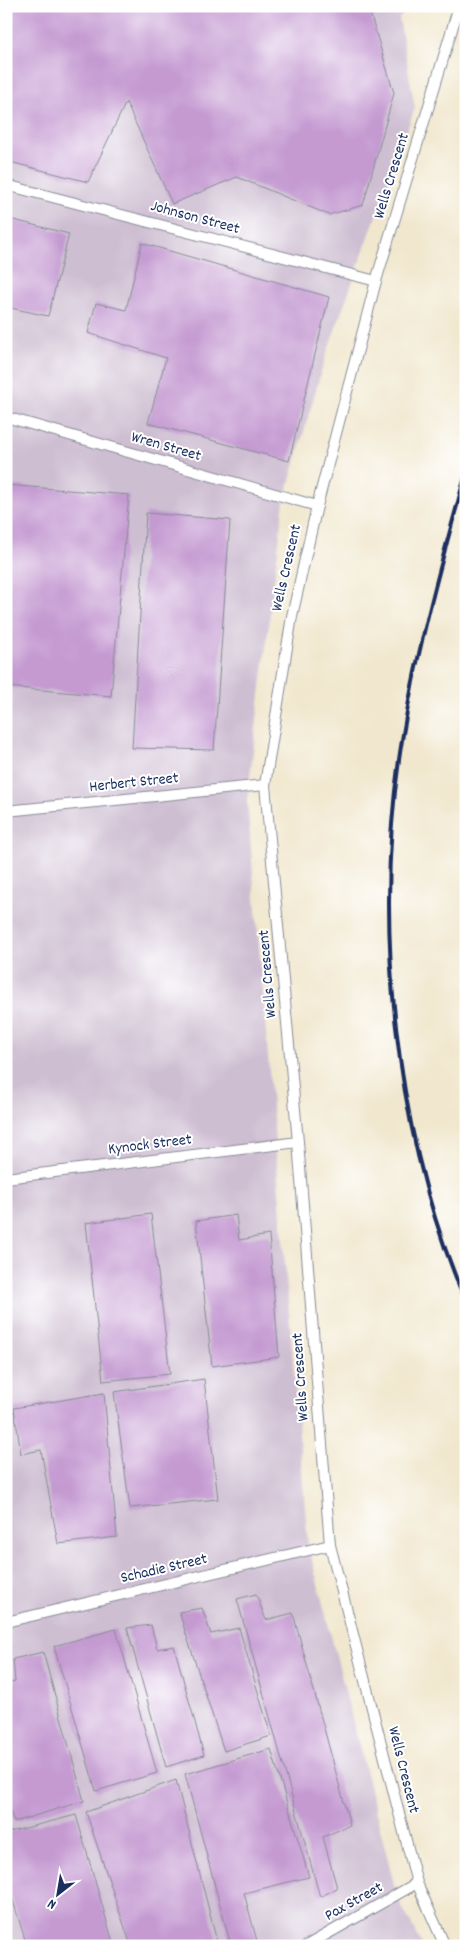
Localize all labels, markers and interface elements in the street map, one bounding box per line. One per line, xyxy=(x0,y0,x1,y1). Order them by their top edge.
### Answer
street label: Wells Crescent xyxy=(368,130,416,222)
street label: Johnson Street xyxy=(148,195,242,241)
street label: Wren Street xyxy=(128,426,204,468)
street label: Wells Crescent xyxy=(266,522,308,614)
street label: Herbert Street xyxy=(88,767,180,799)
street label: Wells Crescent xyxy=(253,929,283,1019)
street label: Kynock Street xyxy=(107,1128,193,1162)
street label: Wells Crescent xyxy=(286,1332,316,1422)
street label: Schadie Street xyxy=(118,1548,210,1590)
street label: Wells Crescent xyxy=(381,1724,425,1816)
north arrow xyxy=(32,1870,82,1920)
street label: Pax Street xyxy=(321,1877,387,1927)
text: N xyxy=(44,1893,60,1914)

